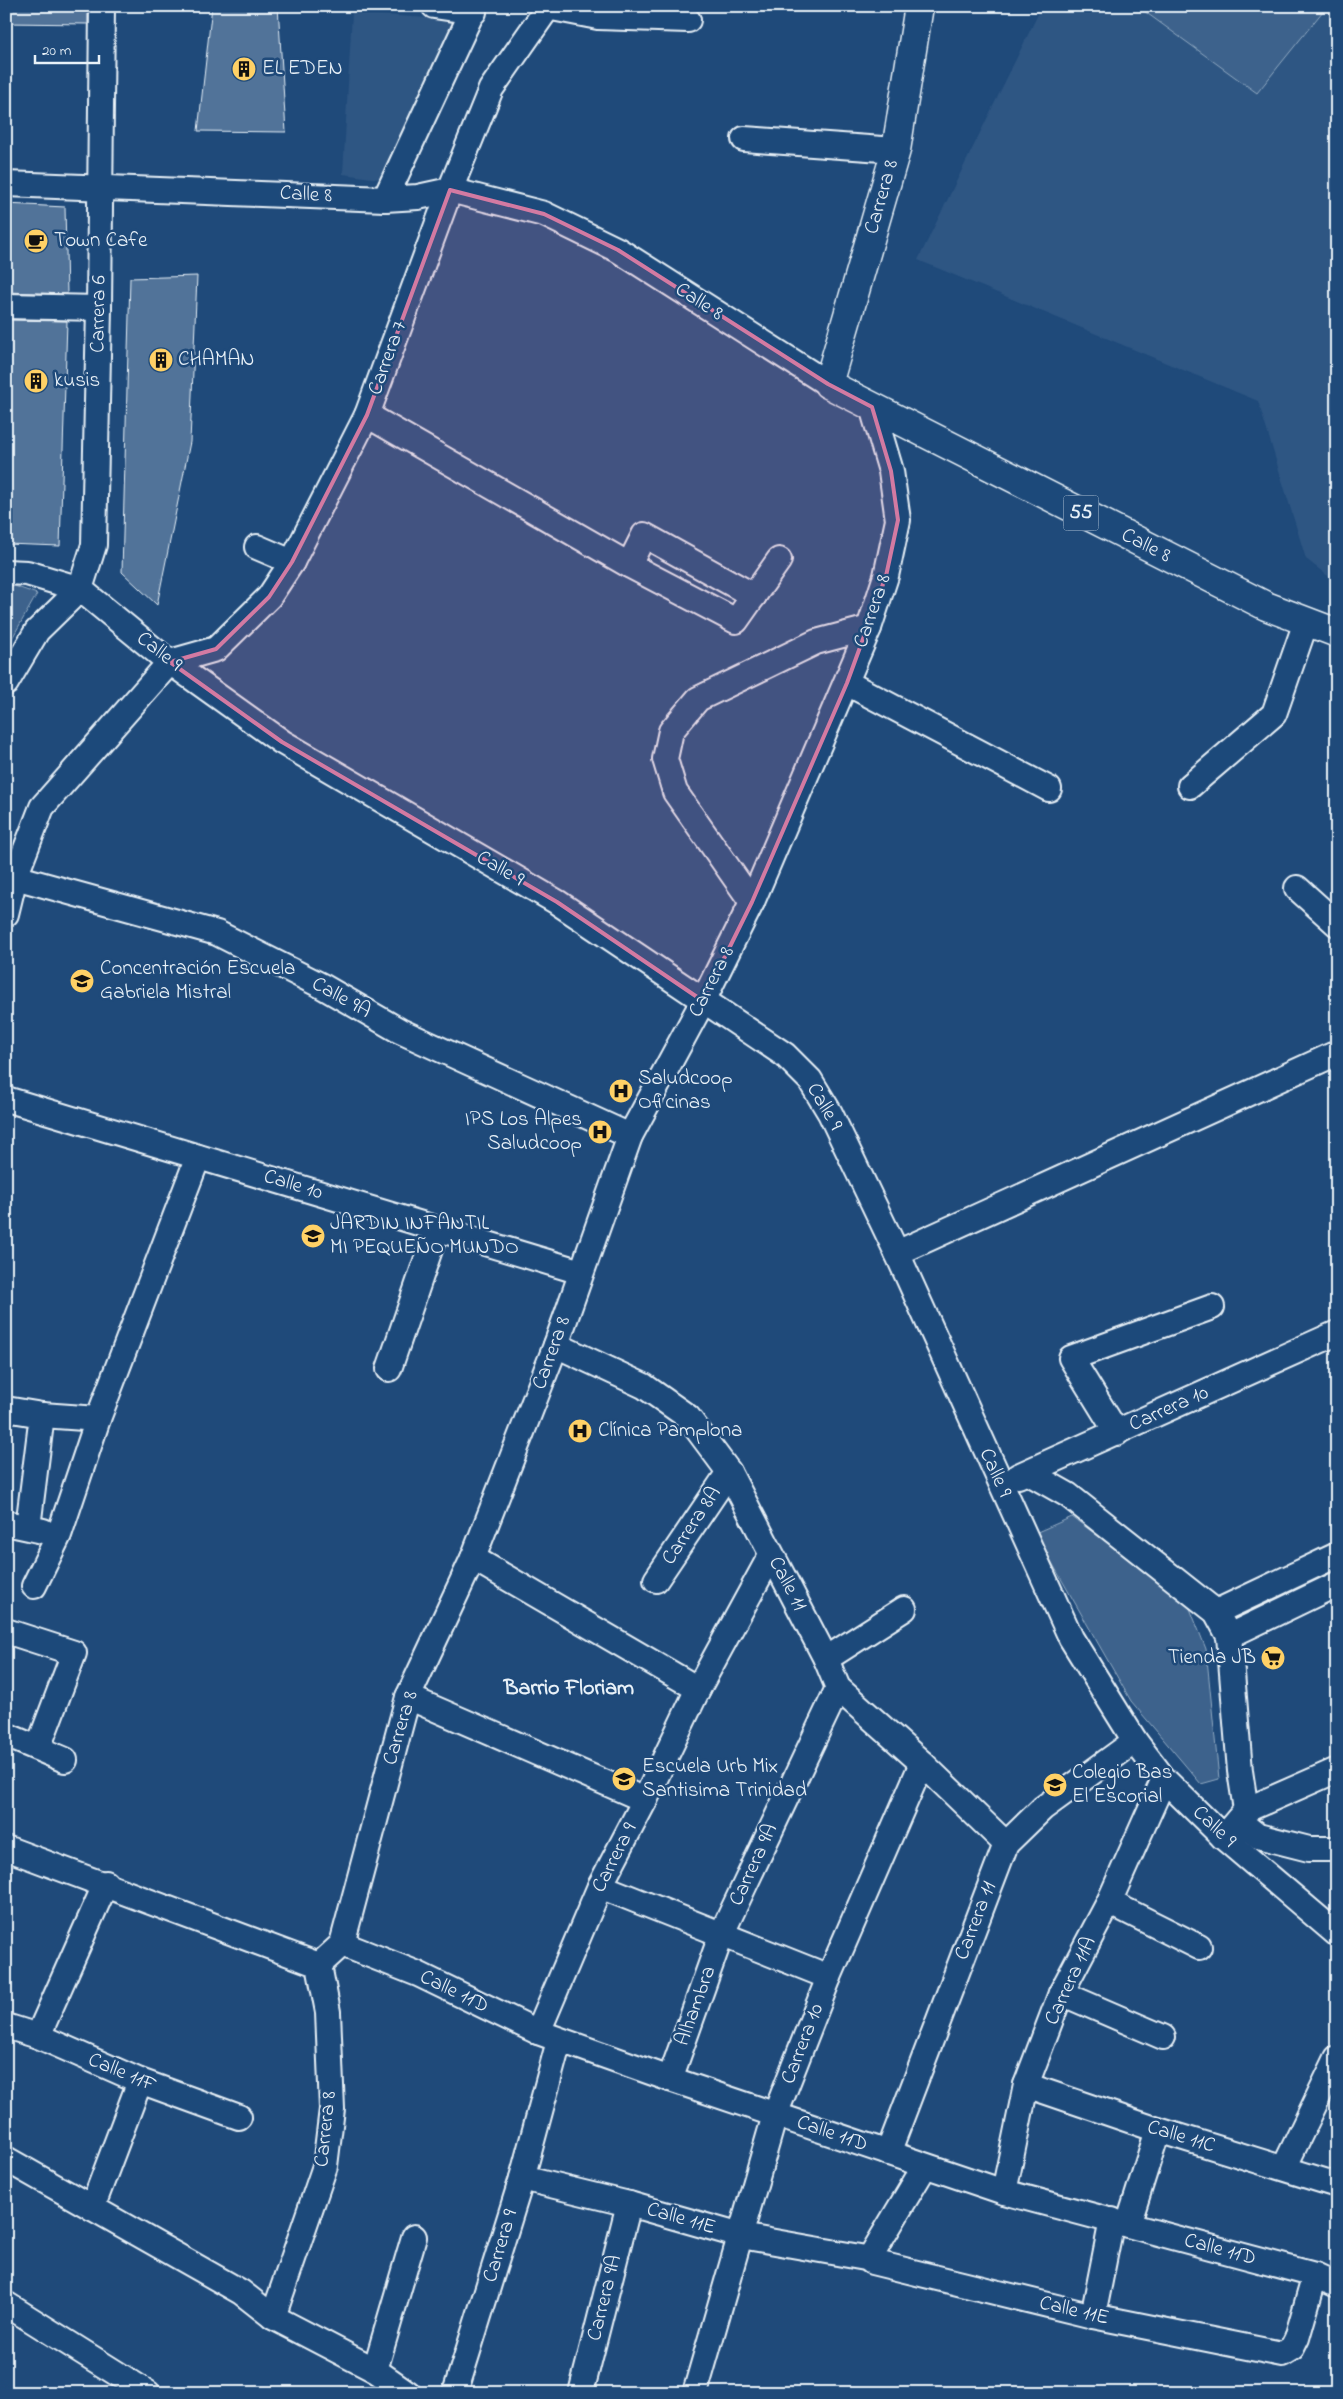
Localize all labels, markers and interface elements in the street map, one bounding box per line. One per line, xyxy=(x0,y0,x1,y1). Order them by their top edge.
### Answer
scale bar xyxy=(35,32,99,64)
text: 20 m xyxy=(42,40,72,62)
place label: EL EDEN xyxy=(262,54,343,84)
building icon: EL EDEN xyxy=(231,56,257,82)
street label: Carrera 8 xyxy=(857,156,907,238)
street label: Calle 8 xyxy=(279,179,333,211)
place label: Town Cafe xyxy=(54,226,148,256)
cafe icon: Town Cafe xyxy=(23,228,49,254)
street label: Carrera 6 xyxy=(83,275,115,353)
street label: Calle 8 xyxy=(669,275,729,329)
street label: Carrera 7 xyxy=(361,316,415,399)
place label: CHAMAN xyxy=(178,345,255,375)
building icon: CHAMAN xyxy=(148,347,174,373)
place label: kusis xyxy=(54,366,100,396)
building icon: kusis xyxy=(23,368,49,394)
road number: 55 xyxy=(1064,496,1098,530)
street label: Calle 8 xyxy=(1116,521,1176,571)
street label: Carrera 8 xyxy=(846,570,900,652)
street label: Calle 9 xyxy=(130,625,189,680)
street label: Calle 9 xyxy=(470,843,530,895)
street label: Carrera 8 xyxy=(681,941,743,1023)
place label: Concentración Escuela Gabriela Mistral xyxy=(100,954,295,1008)
school or university icon: Concentración Escuela Gabriela Mistral xyxy=(69,968,95,994)
street label: Calle 9A xyxy=(306,969,376,1027)
place label: Saludcoop Oficinas xyxy=(638,1064,733,1118)
street label: Calle 9 xyxy=(798,1077,850,1137)
hospital icon: Saludcoop Oficinas xyxy=(608,1078,634,1104)
place label: IPS Los Alpes Saludcoop xyxy=(465,1105,582,1159)
hospital icon: IPS Los Alpes Saludcoop xyxy=(587,1119,613,1145)
street label: Calle 10 xyxy=(260,1162,326,1208)
place label: JARDIN INFANTIL MI PEQUEÑO MUNDO xyxy=(330,1209,519,1263)
school or university icon: JARDIN INFANTIL MI PEQUEÑO MUNDO xyxy=(300,1223,326,1249)
street label: Carrera 8 xyxy=(525,1312,579,1394)
street label: Carrera 10 xyxy=(1124,1378,1214,1440)
place label: Clínica Pamplona xyxy=(598,1416,742,1446)
hospital icon: Clínica Pamplona xyxy=(567,1418,593,1444)
street label: Calle 9 xyxy=(971,1444,1019,1503)
street label: Carrera 8A xyxy=(655,1481,729,1571)
street label: Calle 11 xyxy=(760,1551,814,1617)
place label: Tienda JB xyxy=(1168,1643,1256,1673)
supermarket icon: Tienda JB xyxy=(1260,1645,1286,1671)
district label: Barrio Floriam xyxy=(503,1673,634,1705)
street label: Carrera 8 xyxy=(376,1687,427,1769)
place label: Escuela Urb Mix Santisima Trinidad xyxy=(642,1752,807,1806)
place label: Colegio Bas El Escorial xyxy=(1072,1758,1172,1812)
school or university icon: Escuela Urb Mix Santisima Trinidad xyxy=(611,1766,637,1792)
school or university icon: Colegio Bas El Escorial xyxy=(1042,1772,1068,1798)
street label: Calle 9 xyxy=(1185,1799,1243,1856)
street label: Carrera 9 xyxy=(585,1817,646,1898)
street label: Carrera 9A xyxy=(722,1819,786,1911)
street label: Carrera 11 xyxy=(947,1877,1005,1965)
street label: Carrera 11A xyxy=(1037,1932,1105,2030)
street label: Calle 11D xyxy=(414,1962,494,2022)
street label: Alhambra xyxy=(668,1962,724,2050)
street label: Carrera 10 xyxy=(774,1999,832,2089)
street label: Calle 11F xyxy=(83,2045,161,2101)
street label: Carrera 8 xyxy=(307,2089,345,2168)
street label: Calle 11D xyxy=(792,2108,872,2160)
street label: Calle 11C xyxy=(1143,2113,1219,2161)
street label: Calle 11E xyxy=(643,2195,719,2243)
street label: Carrera 9 xyxy=(476,2205,526,2286)
street label: Calle 11D xyxy=(1181,2226,1259,2274)
street label: Carrera 9A xyxy=(580,2252,630,2344)
street label: Calle 11E xyxy=(1036,2288,1112,2334)

